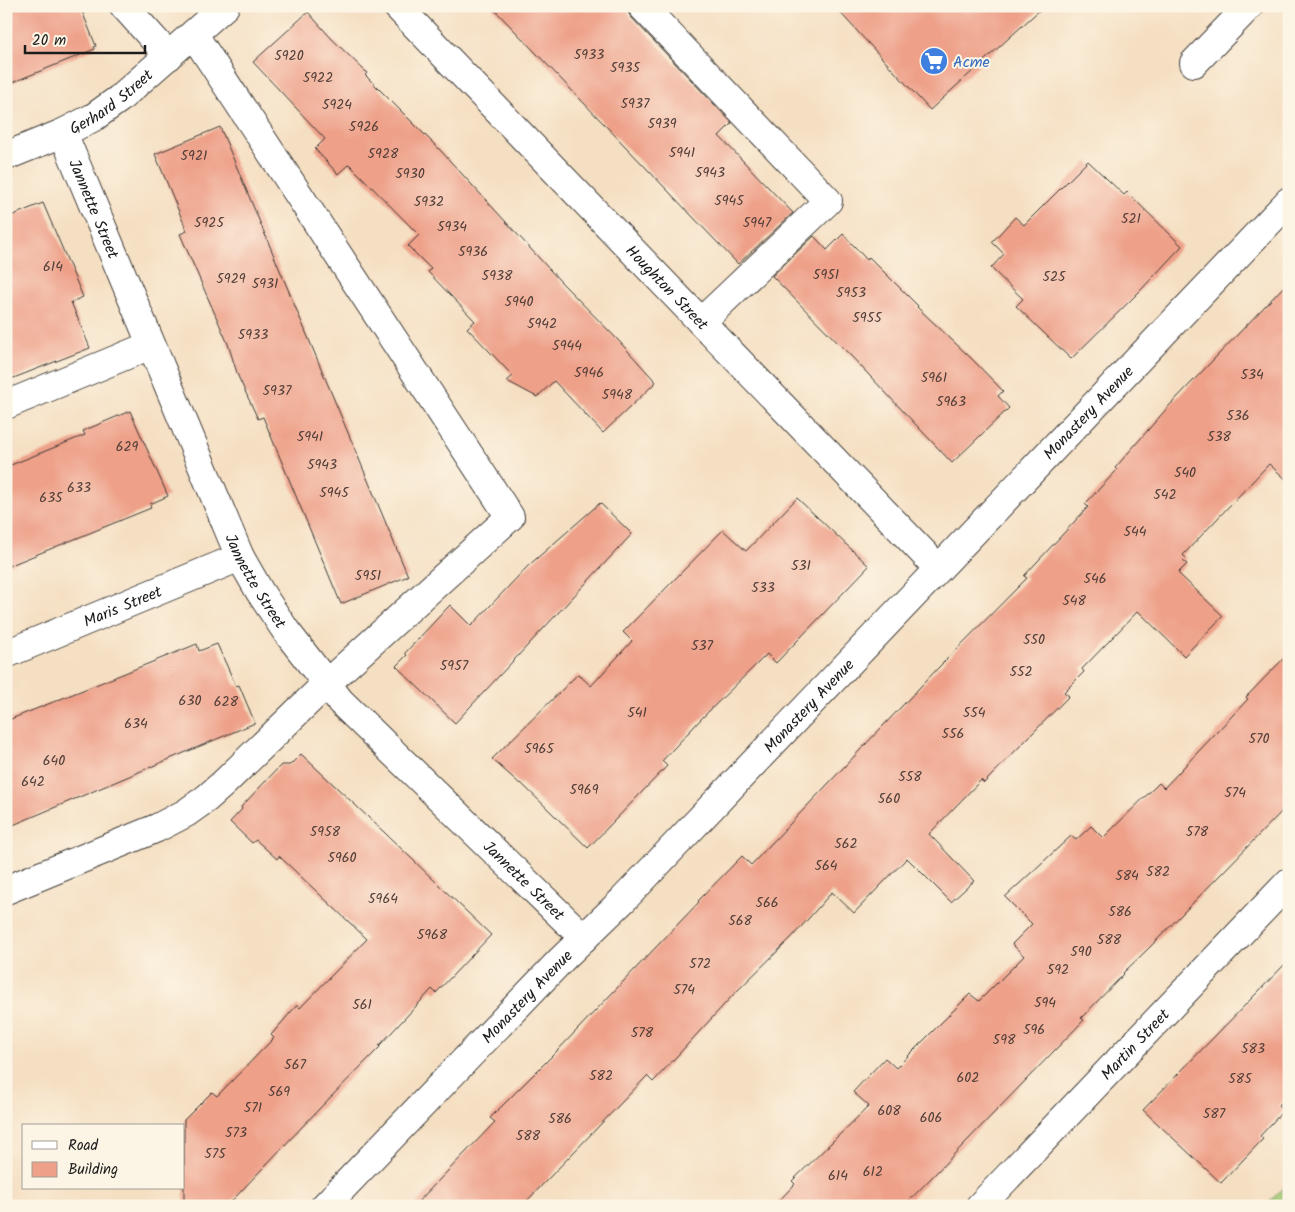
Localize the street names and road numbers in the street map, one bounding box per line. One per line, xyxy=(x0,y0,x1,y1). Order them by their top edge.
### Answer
street label: Gerhard Street xyxy=(65,63,160,142)
street label: Jannette Street xyxy=(61,156,125,264)
street label: Houghton Street xyxy=(619,239,714,337)
street label: Monastery Avenue xyxy=(1038,360,1140,466)
street label: Jannette Street xyxy=(218,530,292,635)
street label: Maris Street xyxy=(80,579,167,635)
street label: Monastery Avenue xyxy=(758,653,861,759)
street label: Jannette Street xyxy=(477,835,571,928)
street label: Monastery Avenue xyxy=(476,944,579,1050)
street label: Martin Street xyxy=(1095,1003,1177,1086)

